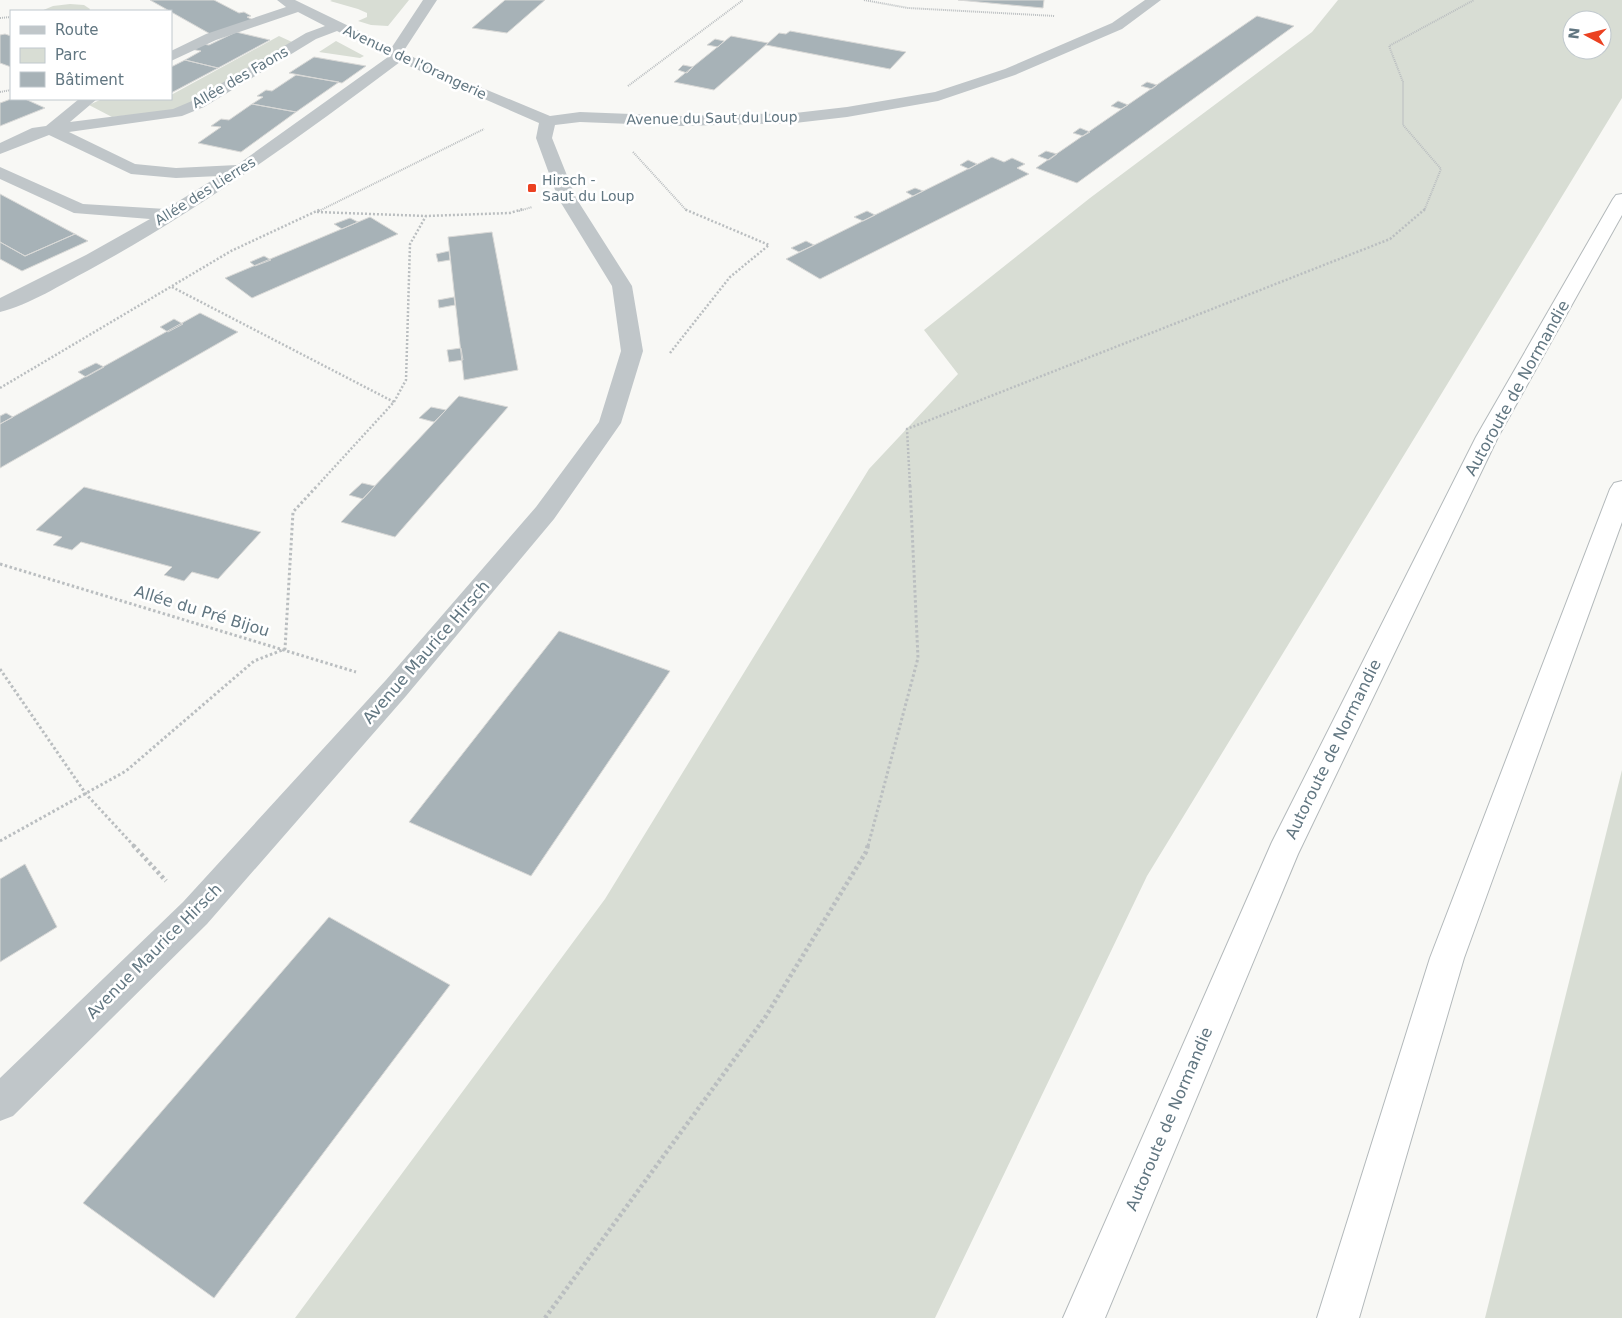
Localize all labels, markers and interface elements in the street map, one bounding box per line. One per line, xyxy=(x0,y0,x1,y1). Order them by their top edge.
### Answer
legend xyxy=(10,10,172,100)
north arrow xyxy=(1562,10,1612,60)
text: Route xyxy=(55,21,99,39)
street label: Avenue de l'Orangerie xyxy=(341,22,489,102)
text: N xyxy=(1565,27,1583,40)
street label: Allée des Faons xyxy=(189,43,291,111)
text: Parc xyxy=(55,46,87,64)
text: Bâtiment xyxy=(55,71,124,89)
street label: Avenue du Saut du Loup xyxy=(626,109,798,127)
street label: Allée des Lierres xyxy=(152,154,258,228)
place label: Hirsch - Saut du Loup xyxy=(542,172,634,204)
marker: Hirsch - Saut du Loup xyxy=(526,182,538,194)
street label: Autoroute de Normandie xyxy=(1461,297,1573,479)
street label: Avenue Maurice Hirsch xyxy=(359,577,493,727)
street label: Allée du Pré Bijou xyxy=(132,581,272,641)
street label: Autoroute de Normandie xyxy=(1281,656,1385,842)
street label: Avenue Maurice Hirsch xyxy=(82,879,226,1023)
street label: Autoroute de Normandie xyxy=(1122,1024,1216,1214)

